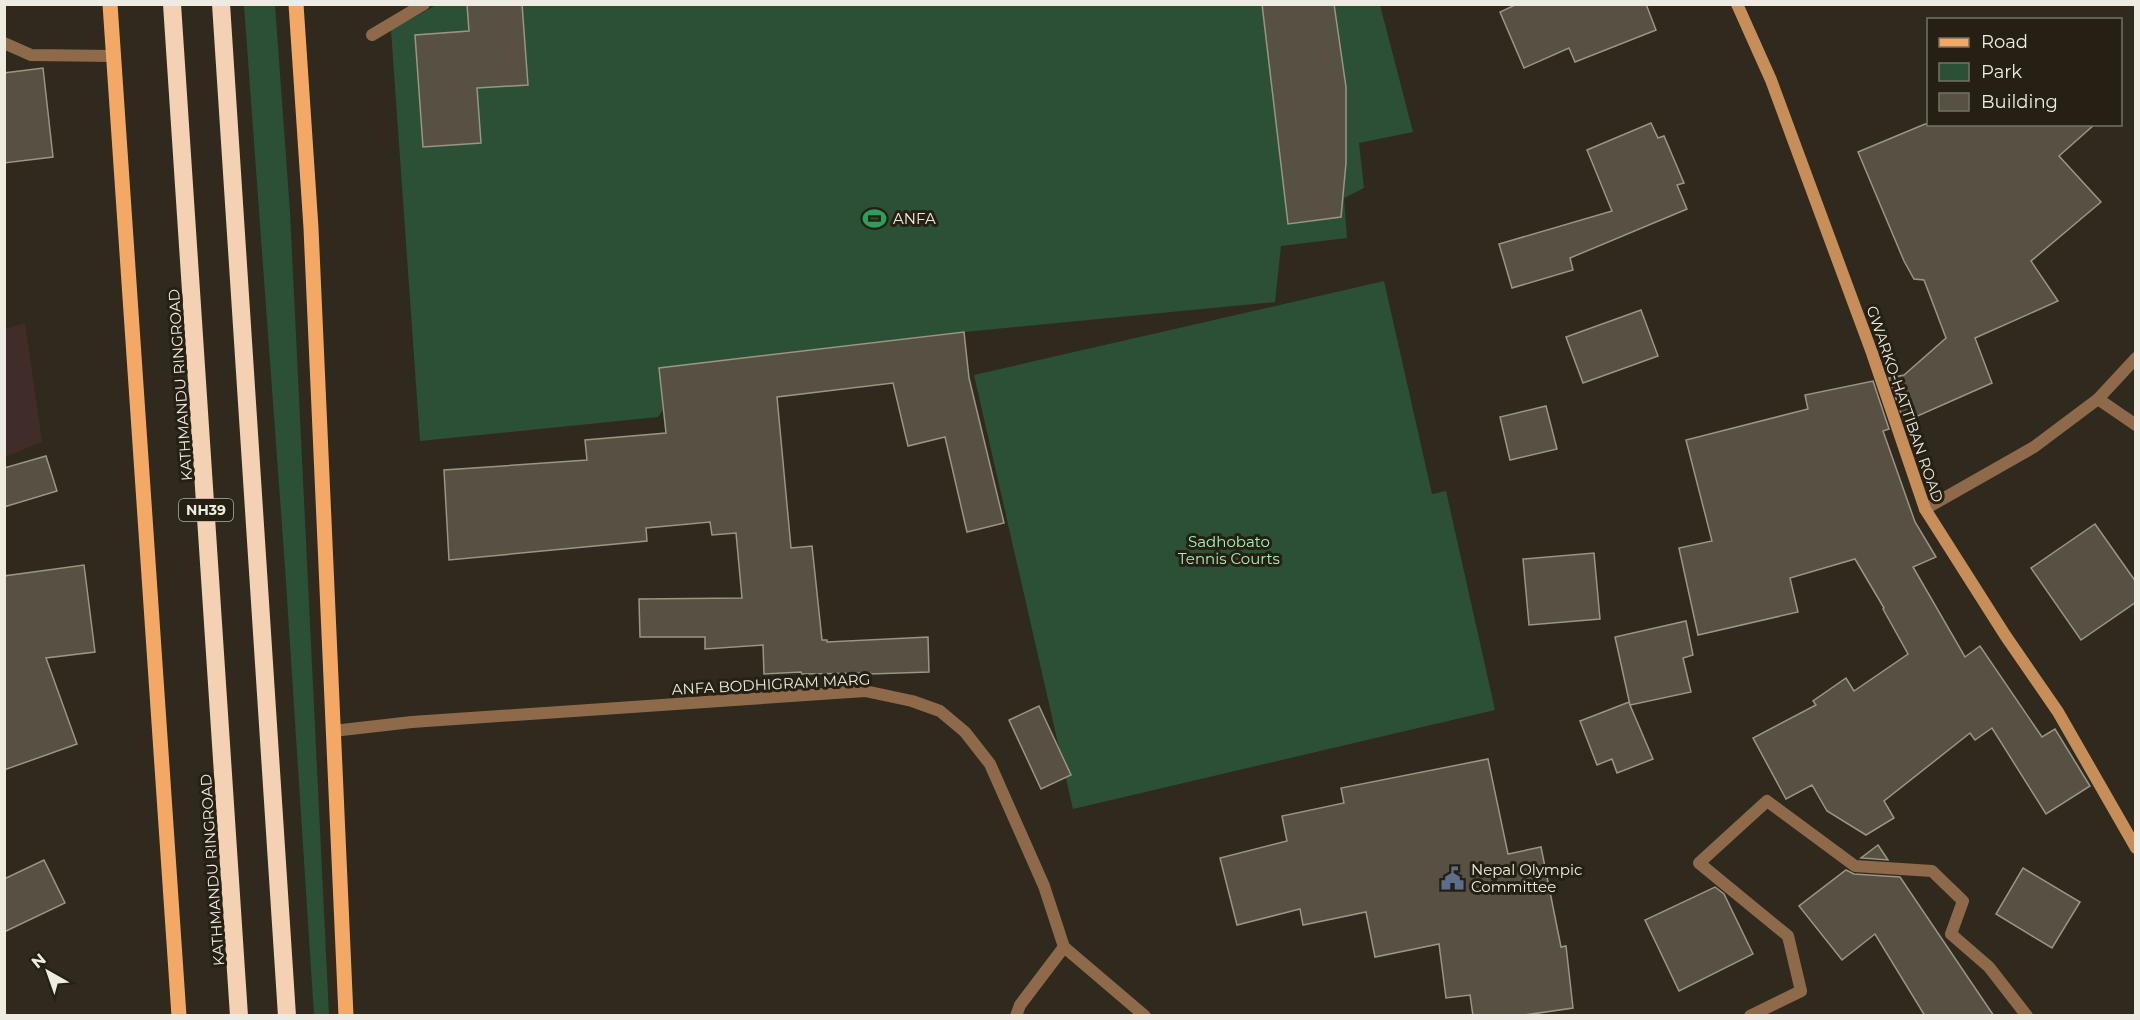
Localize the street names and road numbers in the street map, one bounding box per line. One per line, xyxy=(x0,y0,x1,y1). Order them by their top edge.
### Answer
street label: KATHMANDU RINGROAD xyxy=(164,288,196,482)
street label: GWARKO-HATTIBAN ROAD xyxy=(1862,303,1948,505)
road number: NH39 xyxy=(179,499,233,521)
street label: ANFA BODHIGRAM MARG xyxy=(671,669,871,699)
street label: KATHMANDU RINGROAD xyxy=(196,773,228,967)

